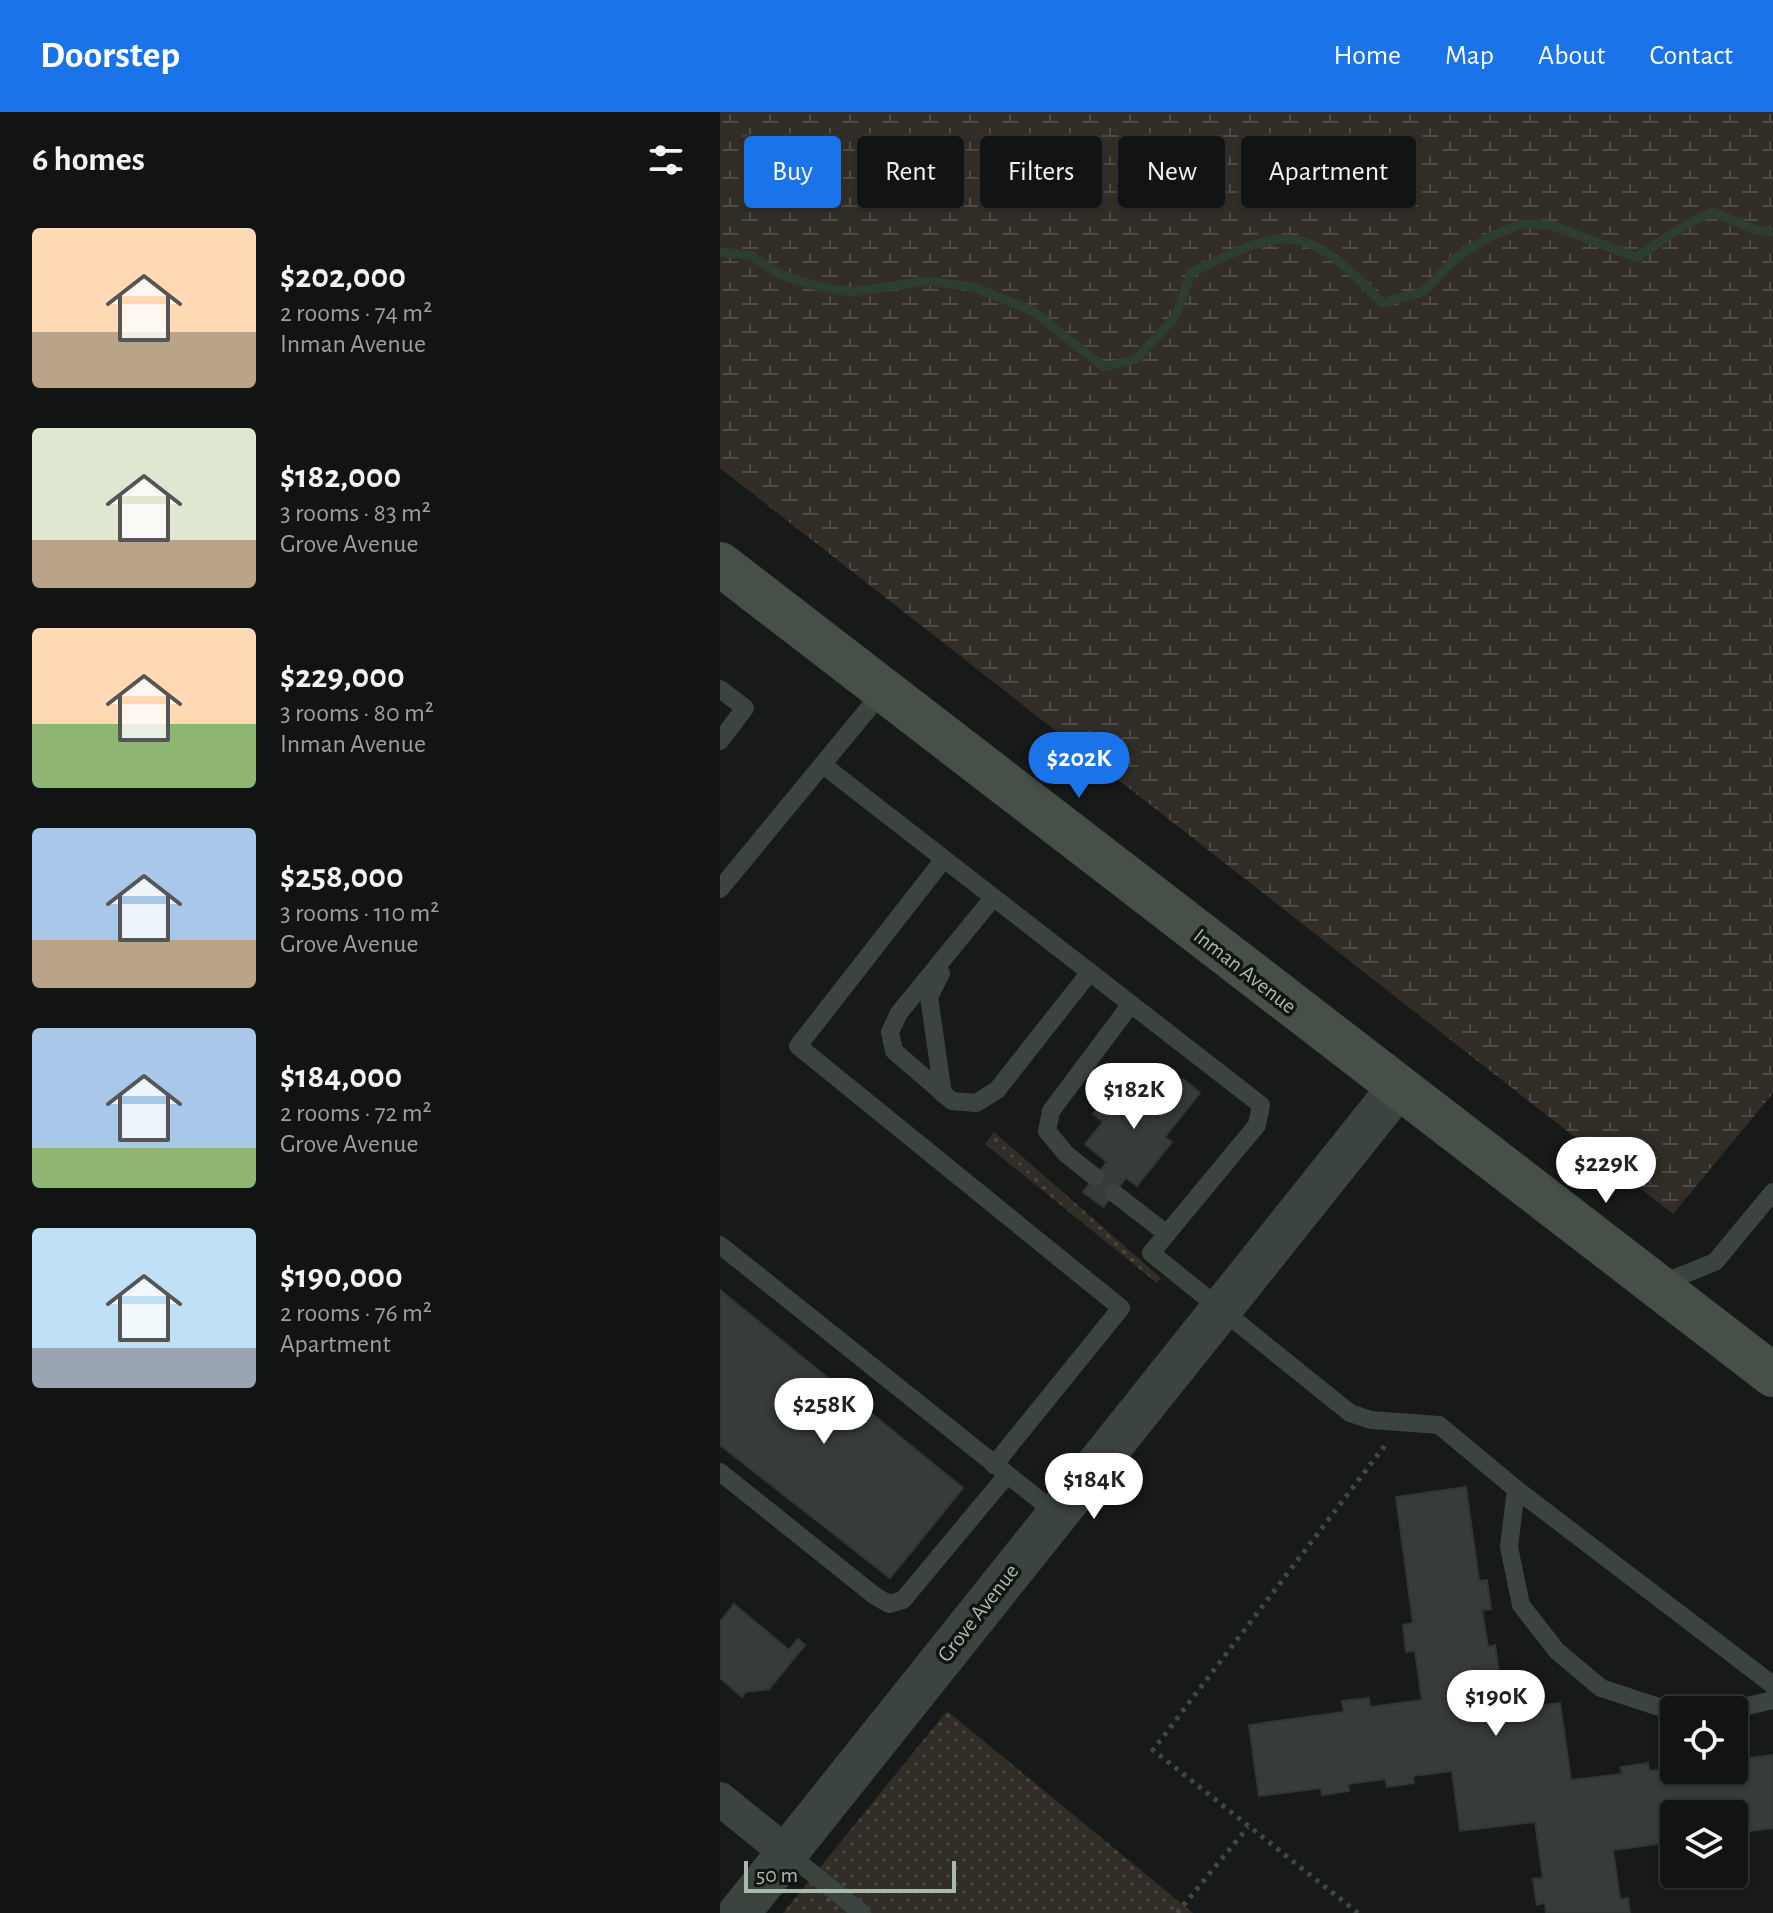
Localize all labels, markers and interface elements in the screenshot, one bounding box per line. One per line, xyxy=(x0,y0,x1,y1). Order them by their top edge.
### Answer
text: Doorstep xyxy=(40,37,180,75)
text: Home xyxy=(1334,42,1401,70)
text: Map xyxy=(1445,42,1494,70)
text: About xyxy=(1538,42,1606,70)
text: Contact xyxy=(1650,42,1733,70)
chip: Buy xyxy=(744,136,841,208)
chip: Rent xyxy=(857,136,964,208)
chip: Filters xyxy=(980,136,1102,208)
chip: New xyxy=(1118,136,1225,208)
chip: Apartment xyxy=(1241,136,1416,208)
icon: filters xyxy=(644,138,688,182)
text: 6 homes xyxy=(32,143,145,177)
icon: home xyxy=(96,260,192,356)
text: $202,000 xyxy=(280,260,406,294)
text: 2 rooms · 74 m² xyxy=(280,300,432,326)
text: Inman Avenue xyxy=(280,331,426,357)
icon: home xyxy=(96,460,192,556)
text: $182,000 xyxy=(280,460,401,494)
text: 3 rooms · 83 m² xyxy=(280,500,431,526)
text: Grove Avenue xyxy=(280,531,419,557)
icon: home xyxy=(96,660,192,756)
text: $229,000 xyxy=(280,660,405,694)
text: 3 rooms · 80 m² xyxy=(280,700,434,726)
text: Inman Avenue xyxy=(280,731,426,757)
pin: $202K xyxy=(1023,732,1135,800)
text: $202K xyxy=(1047,745,1111,771)
icon: home xyxy=(96,860,192,956)
text: $258,000 xyxy=(280,860,404,894)
text: 3 rooms · 110 m² xyxy=(280,900,439,926)
street label: Inman Avenue xyxy=(1190,924,1300,1018)
text: Grove Avenue xyxy=(280,931,419,957)
icon: home xyxy=(96,1060,192,1156)
text: $184,000 xyxy=(280,1060,402,1094)
pin: $182K xyxy=(1078,1063,1190,1131)
text: $182K xyxy=(1103,1076,1165,1102)
text: 2 rooms · 72 m² xyxy=(280,1100,432,1126)
text: Grove Avenue xyxy=(280,1131,419,1157)
pin: $229K xyxy=(1550,1137,1662,1205)
text: $229K xyxy=(1574,1150,1638,1176)
icon: home xyxy=(96,1260,192,1356)
text: $190,000 xyxy=(280,1260,403,1294)
text: 2 rooms · 76 m² xyxy=(280,1300,432,1326)
text: Apartment xyxy=(280,1331,391,1357)
pin: $258K xyxy=(768,1378,880,1446)
text: $258K xyxy=(792,1391,856,1417)
pin: $184K xyxy=(1038,1453,1150,1521)
text: $184K xyxy=(1063,1466,1125,1492)
street label: Grove Avenue xyxy=(933,1560,1023,1666)
pin: $190K xyxy=(1440,1670,1552,1738)
text: $190K xyxy=(1465,1683,1527,1709)
map controls xyxy=(1660,1696,1748,1888)
button: locate xyxy=(1660,1696,1748,1784)
button: layers xyxy=(1660,1800,1748,1888)
scale bar xyxy=(744,1857,956,1893)
text: 50 m xyxy=(756,1864,798,1886)

